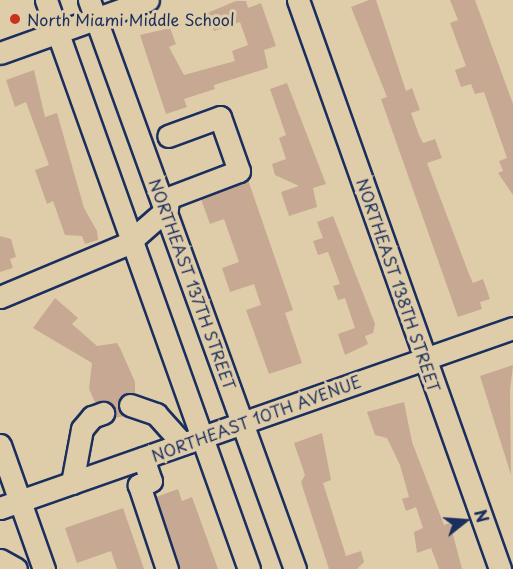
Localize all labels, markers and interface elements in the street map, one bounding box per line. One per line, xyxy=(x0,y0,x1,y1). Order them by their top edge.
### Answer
place label: North Miami Middle School xyxy=(27,9,237,29)
marker: North Miami Middle School xyxy=(8,12,22,26)
street label: NORTHEAST 137TH STREET xyxy=(146,175,240,393)
street label: NORTHEAST 138TH STREET xyxy=(353,176,445,394)
street label: NORTHEAST 10TH AVENUE xyxy=(150,371,362,465)
north arrow xyxy=(435,491,495,551)
text: N xyxy=(469,506,496,525)

